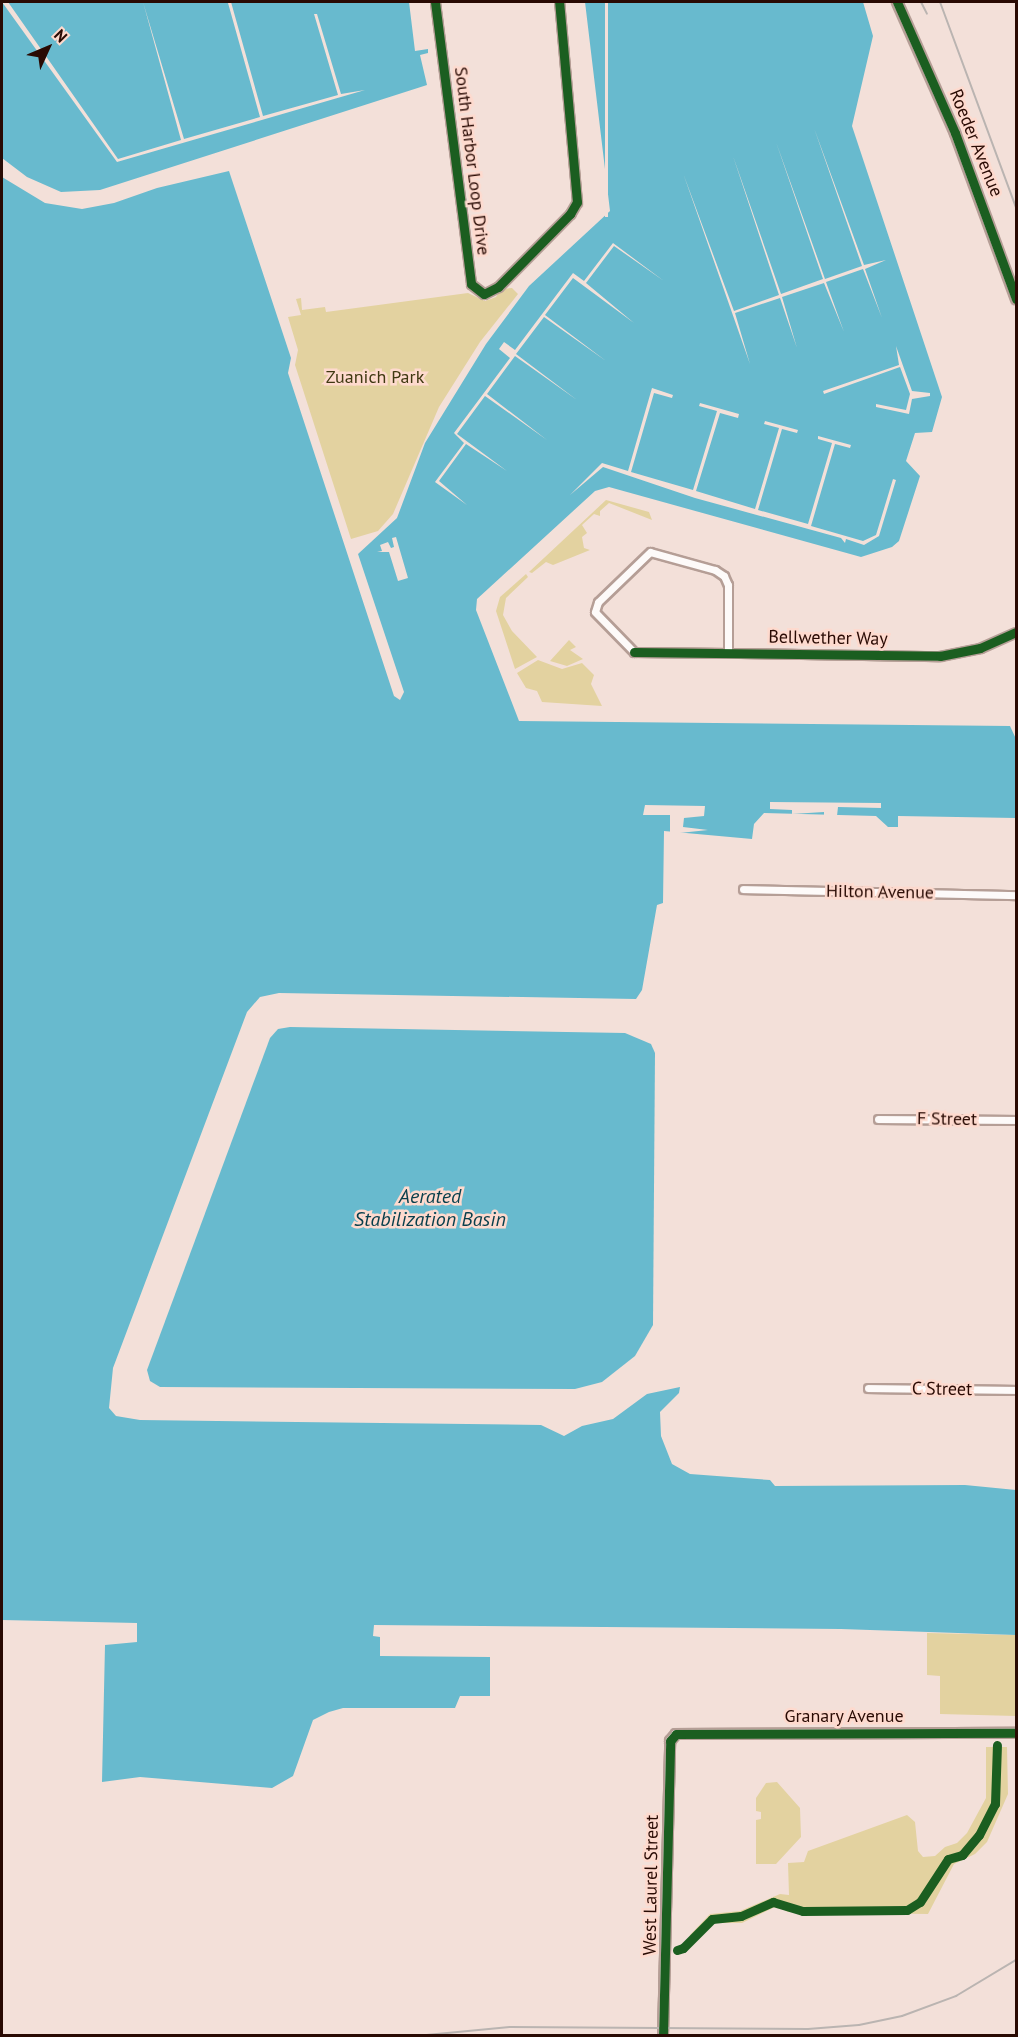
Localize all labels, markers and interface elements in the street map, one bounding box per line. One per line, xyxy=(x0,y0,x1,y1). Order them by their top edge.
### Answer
north arrow xyxy=(18,18,78,78)
text: N xyxy=(50,25,72,46)
street label: South Harbor Loop Drive xyxy=(450,66,494,256)
street label: Roeder Avenue xyxy=(945,86,1007,200)
park label: Zuanich Park xyxy=(326,366,424,388)
street label: Bellwether Way xyxy=(768,626,888,650)
street label: Hilton Avenue xyxy=(826,880,934,904)
street label: F Street xyxy=(917,1108,977,1130)
water label: Aerated Stabilization Basin xyxy=(354,1185,506,1232)
street label: C Street xyxy=(911,1378,973,1400)
street label: Granary Avenue xyxy=(784,1705,904,1727)
street label: West Laurel Street xyxy=(639,1814,663,1956)

